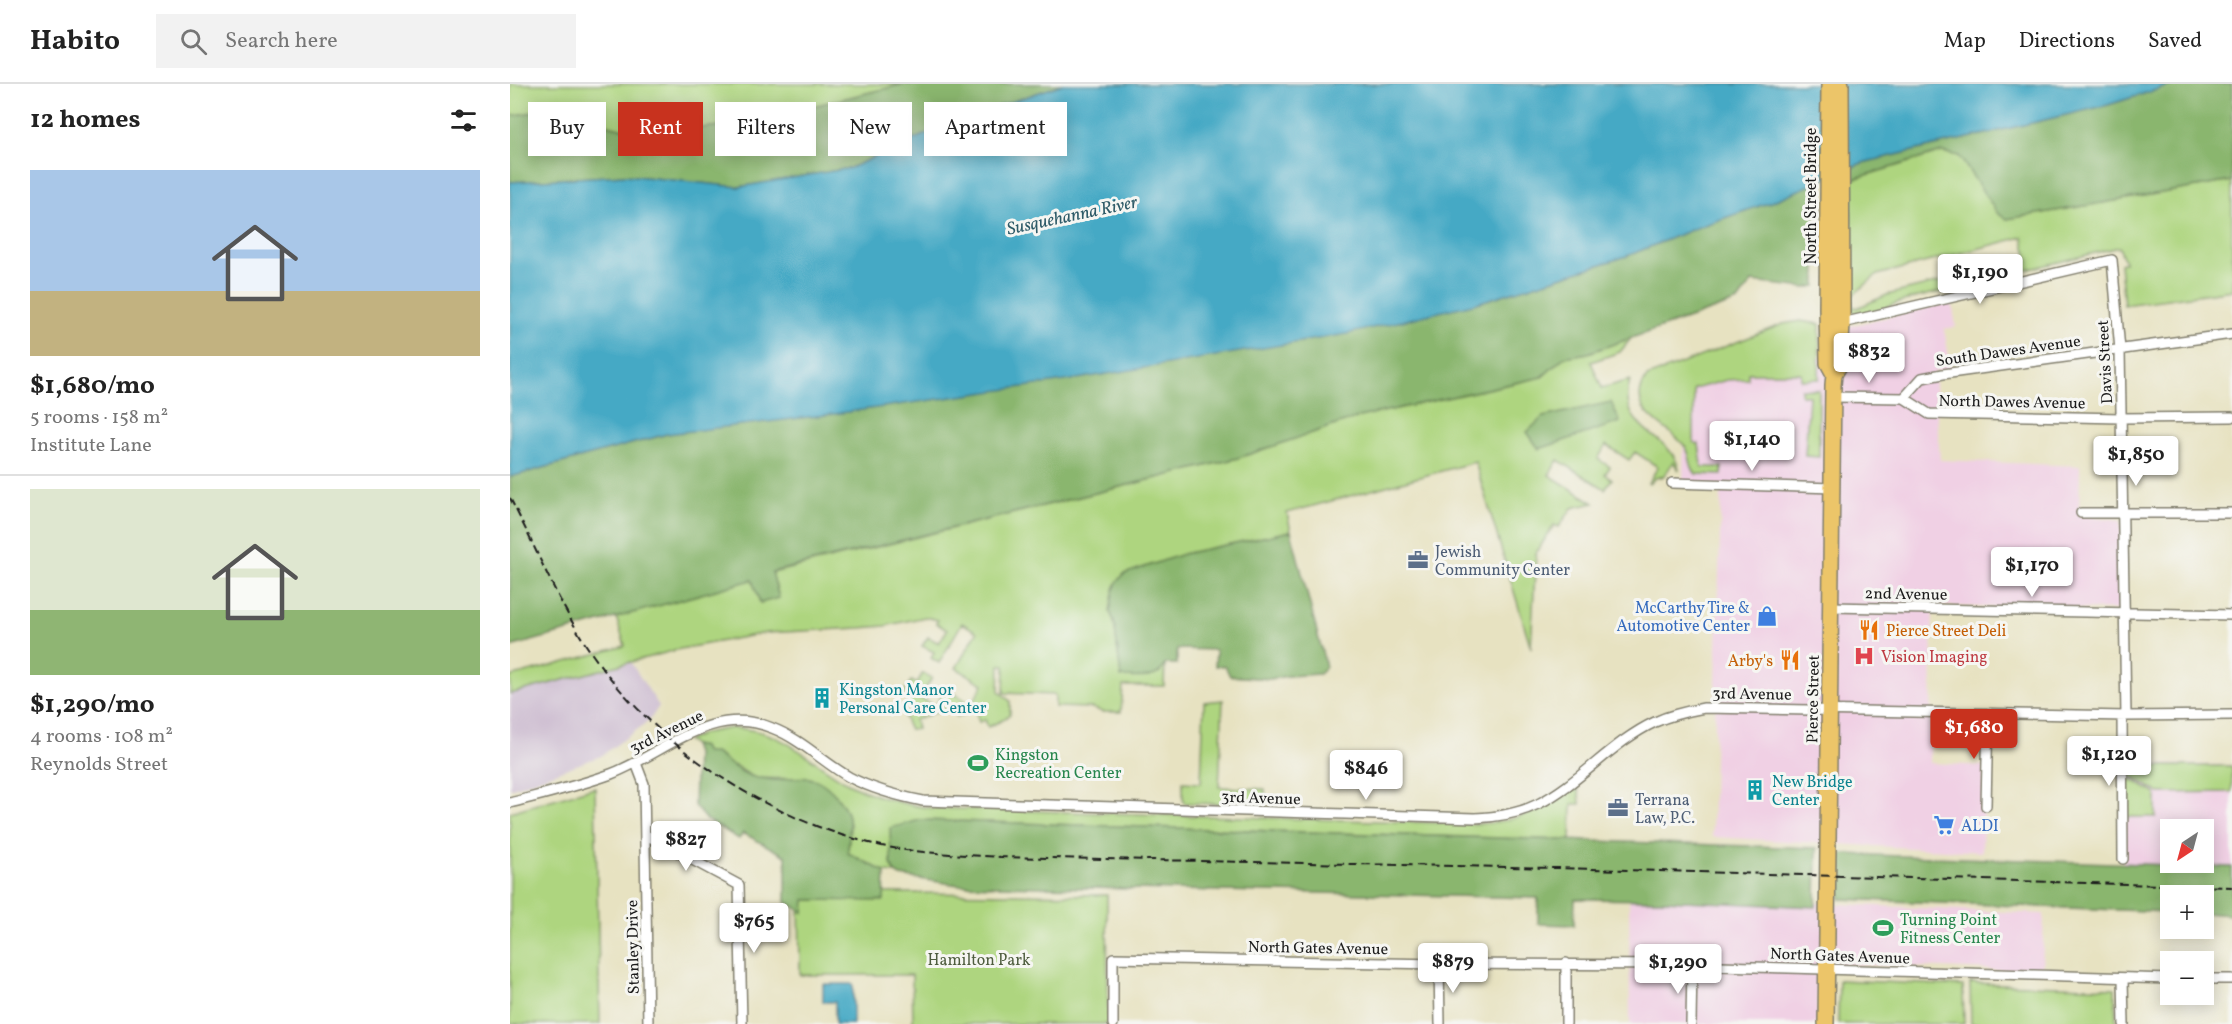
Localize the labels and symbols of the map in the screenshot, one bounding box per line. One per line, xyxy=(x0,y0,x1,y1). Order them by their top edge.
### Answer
street label: North Street Bridge xyxy=(1801,128,1823,264)
water label: Susquehanna River xyxy=(1005,190,1140,243)
pin: $1,190 xyxy=(1931,254,2029,305)
street label: Davis Street xyxy=(2093,319,2119,405)
street label: South Dawes Avenue xyxy=(1934,331,2082,373)
pin: $832 xyxy=(1833,333,1905,384)
street label: North Dawes Avenue xyxy=(1938,391,2086,415)
pin: $1,140 xyxy=(1703,421,1801,472)
pin: $1,850 xyxy=(2087,436,2185,487)
place label: Jewish Community Center xyxy=(1435,542,1570,582)
pin: $1,170 xyxy=(1983,547,2081,598)
office icon: Jewish Community Center xyxy=(1406,548,1430,572)
street label: 2nd Avenue xyxy=(1864,583,1948,607)
place label: McCarthy Tire & Automotive Center xyxy=(1617,598,1750,638)
shop icon: McCarthy Tire & Automotive Center xyxy=(1755,604,1779,628)
restaurant icon: Pierce Street Deli xyxy=(1857,618,1881,642)
place label: Pierce Street Deli xyxy=(1886,621,2007,643)
hospital icon: Vision Imaging xyxy=(1852,644,1876,668)
place label: Vision Imaging xyxy=(1881,647,1987,669)
restaurant icon: Arby's xyxy=(1778,648,1802,672)
place label: Arby's xyxy=(1728,651,1773,673)
street label: Pierce Street xyxy=(1802,654,1826,743)
place label: Kingston Manor Personal Care Center xyxy=(839,680,987,720)
street label: 3rd Avenue xyxy=(1712,683,1792,707)
building icon: Kingston Manor Personal Care Center xyxy=(810,686,834,710)
street label: 3rd Avenue xyxy=(626,705,707,760)
pin: $1,680 xyxy=(1925,709,2023,760)
pin: $1,120 xyxy=(2060,736,2158,787)
place label: Kingston Recreation Center xyxy=(995,745,1122,785)
pin: $846 xyxy=(1330,750,1402,801)
sports icon: Kingston Recreation Center xyxy=(966,751,990,775)
place label: New Bridge Center xyxy=(1772,772,1853,812)
building icon: New Bridge Center xyxy=(1743,778,1767,802)
street label: 3rd Avenue xyxy=(1221,787,1301,811)
place label: Terrana Law, P.C. xyxy=(1635,790,1695,830)
office icon: Terrana Law, P.C. xyxy=(1606,796,1630,820)
supermarket icon: ALDI xyxy=(1932,813,1956,837)
place label: ALDI xyxy=(1961,816,1999,838)
north arrow xyxy=(2160,819,2214,873)
pin: $827 xyxy=(650,821,722,872)
street label: Stanley Drive xyxy=(622,899,646,994)
pin: $765 xyxy=(718,903,790,954)
place label: Turning Point Fitness Center xyxy=(1900,910,2001,950)
sports icon: Turning Point Fitness Center xyxy=(1871,916,1895,940)
street label: North Gates Avenue xyxy=(1248,937,1388,961)
pin: $879 xyxy=(1417,943,1489,994)
pin: $1,290 xyxy=(1629,944,1727,995)
street label: North Gates Avenue xyxy=(1769,944,1910,970)
park label: Hamilton Park xyxy=(927,950,1031,972)

